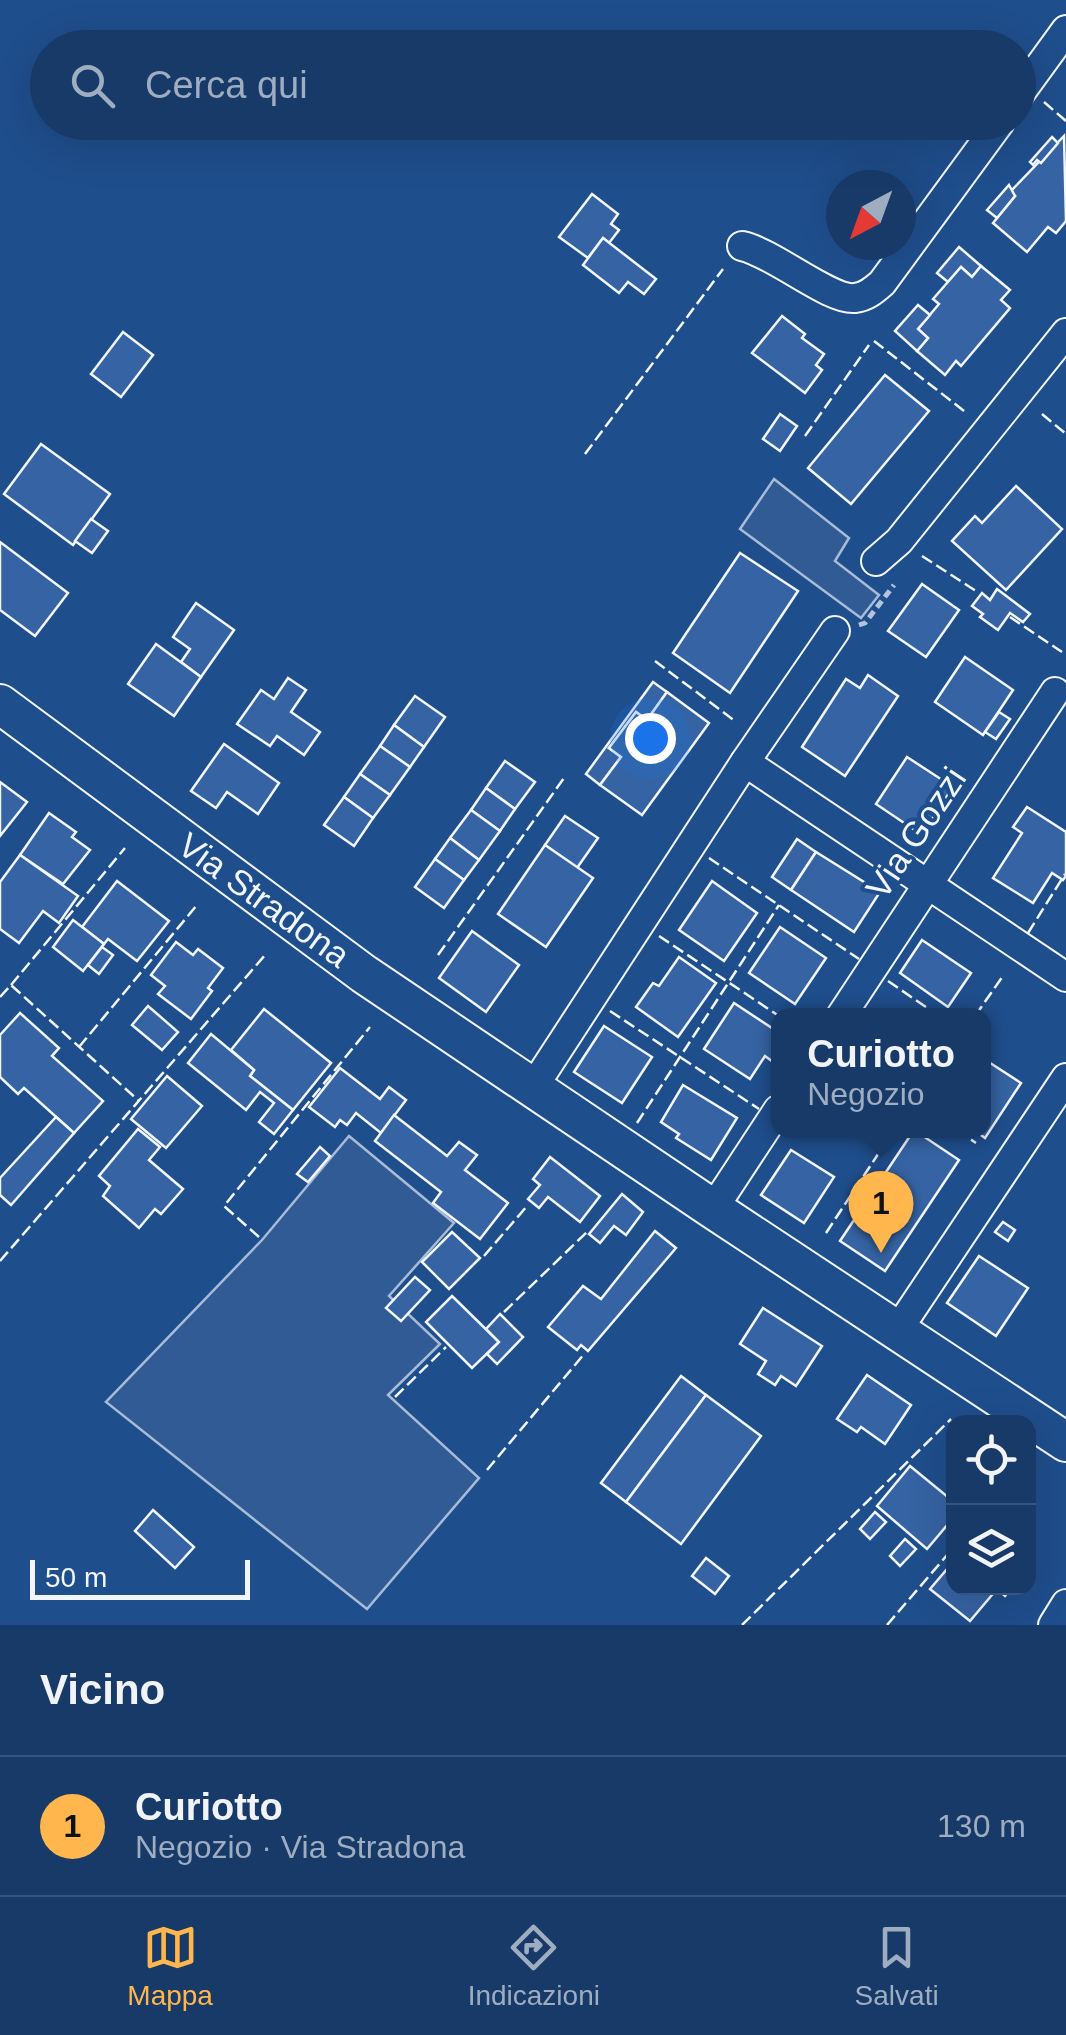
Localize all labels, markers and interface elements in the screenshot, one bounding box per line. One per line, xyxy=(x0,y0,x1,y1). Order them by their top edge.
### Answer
search box xyxy=(30,30,1036,140)
icon: search xyxy=(65,58,120,113)
text: Cerca qui xyxy=(145,64,308,106)
north arrow xyxy=(826,170,916,260)
your location xyxy=(625,713,676,764)
street label: Via Gozzi xyxy=(858,760,973,905)
street label: Via Stradona xyxy=(171,825,358,975)
popup xyxy=(771,1008,991,1138)
text: Curiotto xyxy=(807,1033,955,1075)
text: Negozio xyxy=(807,1076,925,1112)
pin: 1 xyxy=(848,1170,914,1253)
map controls xyxy=(946,1415,1036,1595)
button: locate xyxy=(946,1415,1036,1505)
button: layers xyxy=(946,1505,1036,1595)
scale bar xyxy=(30,1555,250,1600)
text: 50 m xyxy=(45,1562,107,1593)
text: Vicino xyxy=(40,1666,165,1713)
text: Curiotto xyxy=(135,1786,283,1828)
text: 1 xyxy=(64,1808,81,1844)
text: 130 m xyxy=(937,1808,1026,1844)
text: Negozio · Via Stradona xyxy=(135,1829,465,1865)
tab: Mappa xyxy=(127,1920,213,2012)
tab: Indicazioni xyxy=(468,1920,600,2012)
tab: Salvati xyxy=(855,1920,939,2012)

